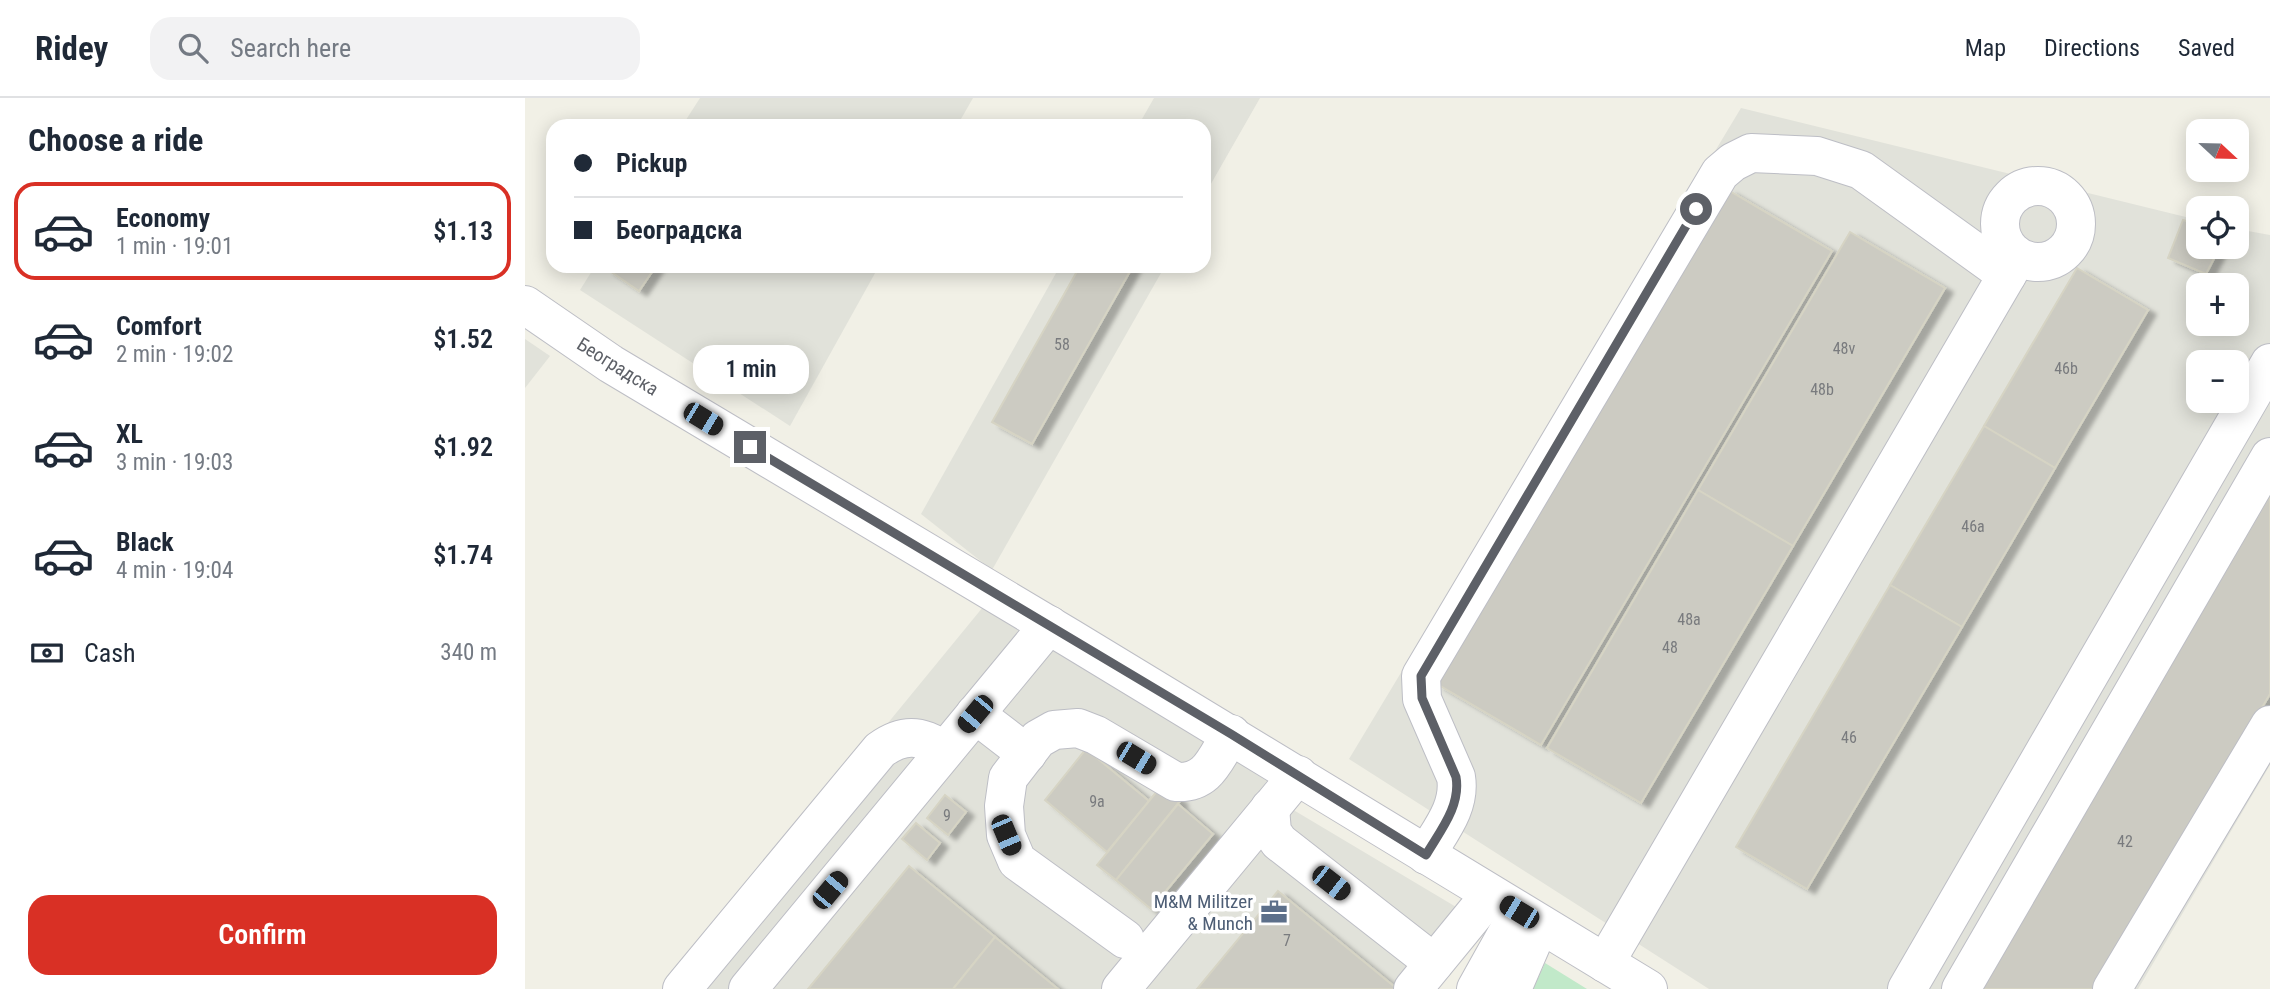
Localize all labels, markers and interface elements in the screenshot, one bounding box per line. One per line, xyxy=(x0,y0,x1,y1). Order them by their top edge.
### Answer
search box xyxy=(150,17,640,80)
text: Ridey xyxy=(35,29,108,68)
icon: search xyxy=(174,29,212,67)
text: Search here xyxy=(230,33,351,63)
text: Map xyxy=(1965,34,2006,62)
text: Directions xyxy=(2044,34,2140,62)
text: Saved xyxy=(2178,34,2235,62)
north arrow xyxy=(2186,119,2249,182)
map controls xyxy=(2186,119,2249,413)
text: Choose a ride xyxy=(28,121,203,159)
text: Pickup xyxy=(616,148,687,178)
route start xyxy=(1680,193,1712,225)
button: locate xyxy=(2186,196,2249,259)
icon: car xyxy=(32,200,95,263)
text: Economy xyxy=(116,203,210,233)
text: Београдска xyxy=(616,215,742,245)
text: $1.13 xyxy=(433,216,493,246)
text: 1 min · 19:01 xyxy=(116,233,233,260)
button: + xyxy=(2186,273,2249,336)
icon: car xyxy=(32,308,95,371)
text: Comfort xyxy=(116,311,202,341)
text: $1.52 xyxy=(433,324,493,354)
street label: Београдска xyxy=(573,332,663,400)
house number: 58 xyxy=(1054,335,1070,354)
house number: 48v xyxy=(1833,339,1855,358)
text: 2 min · 19:02 xyxy=(116,341,233,368)
callout: 1 min xyxy=(692,345,808,394)
button: − xyxy=(2186,350,2249,413)
text: 1 min xyxy=(726,356,776,383)
house number: 46b xyxy=(2054,359,2078,378)
house number: 48b xyxy=(1810,380,1834,399)
car xyxy=(680,399,727,439)
icon: car xyxy=(32,416,95,479)
text: XL xyxy=(116,419,143,449)
route end xyxy=(734,431,766,463)
text: $1.92 xyxy=(433,432,493,462)
text: 3 min · 19:03 xyxy=(116,449,233,476)
house number: 46a xyxy=(1961,517,1985,536)
icon: car xyxy=(32,524,95,587)
text: Black xyxy=(116,527,174,557)
text: $1.74 xyxy=(433,540,493,570)
text: 4 min · 19:04 xyxy=(116,557,233,584)
house number: 48a xyxy=(1677,610,1701,629)
icon: cash xyxy=(28,634,66,672)
text: Cash xyxy=(84,638,136,668)
house number: 48 xyxy=(1662,638,1678,657)
text: 340 m xyxy=(440,639,497,666)
car xyxy=(954,691,997,737)
house number: 46 xyxy=(1841,728,1857,747)
car xyxy=(1113,738,1160,778)
house number: 9a xyxy=(1089,792,1105,811)
house number: 9 xyxy=(943,806,951,825)
car xyxy=(989,812,1024,858)
house number: 42 xyxy=(2117,832,2133,851)
car xyxy=(1308,862,1355,904)
car xyxy=(809,867,852,913)
place label: M&M Militzer & Munch xyxy=(1154,890,1253,935)
car xyxy=(1496,892,1543,932)
button: Confirm xyxy=(28,895,497,975)
office icon: M&M Militzer & Munch xyxy=(1259,897,1289,927)
house number: 7 xyxy=(1283,931,1291,950)

